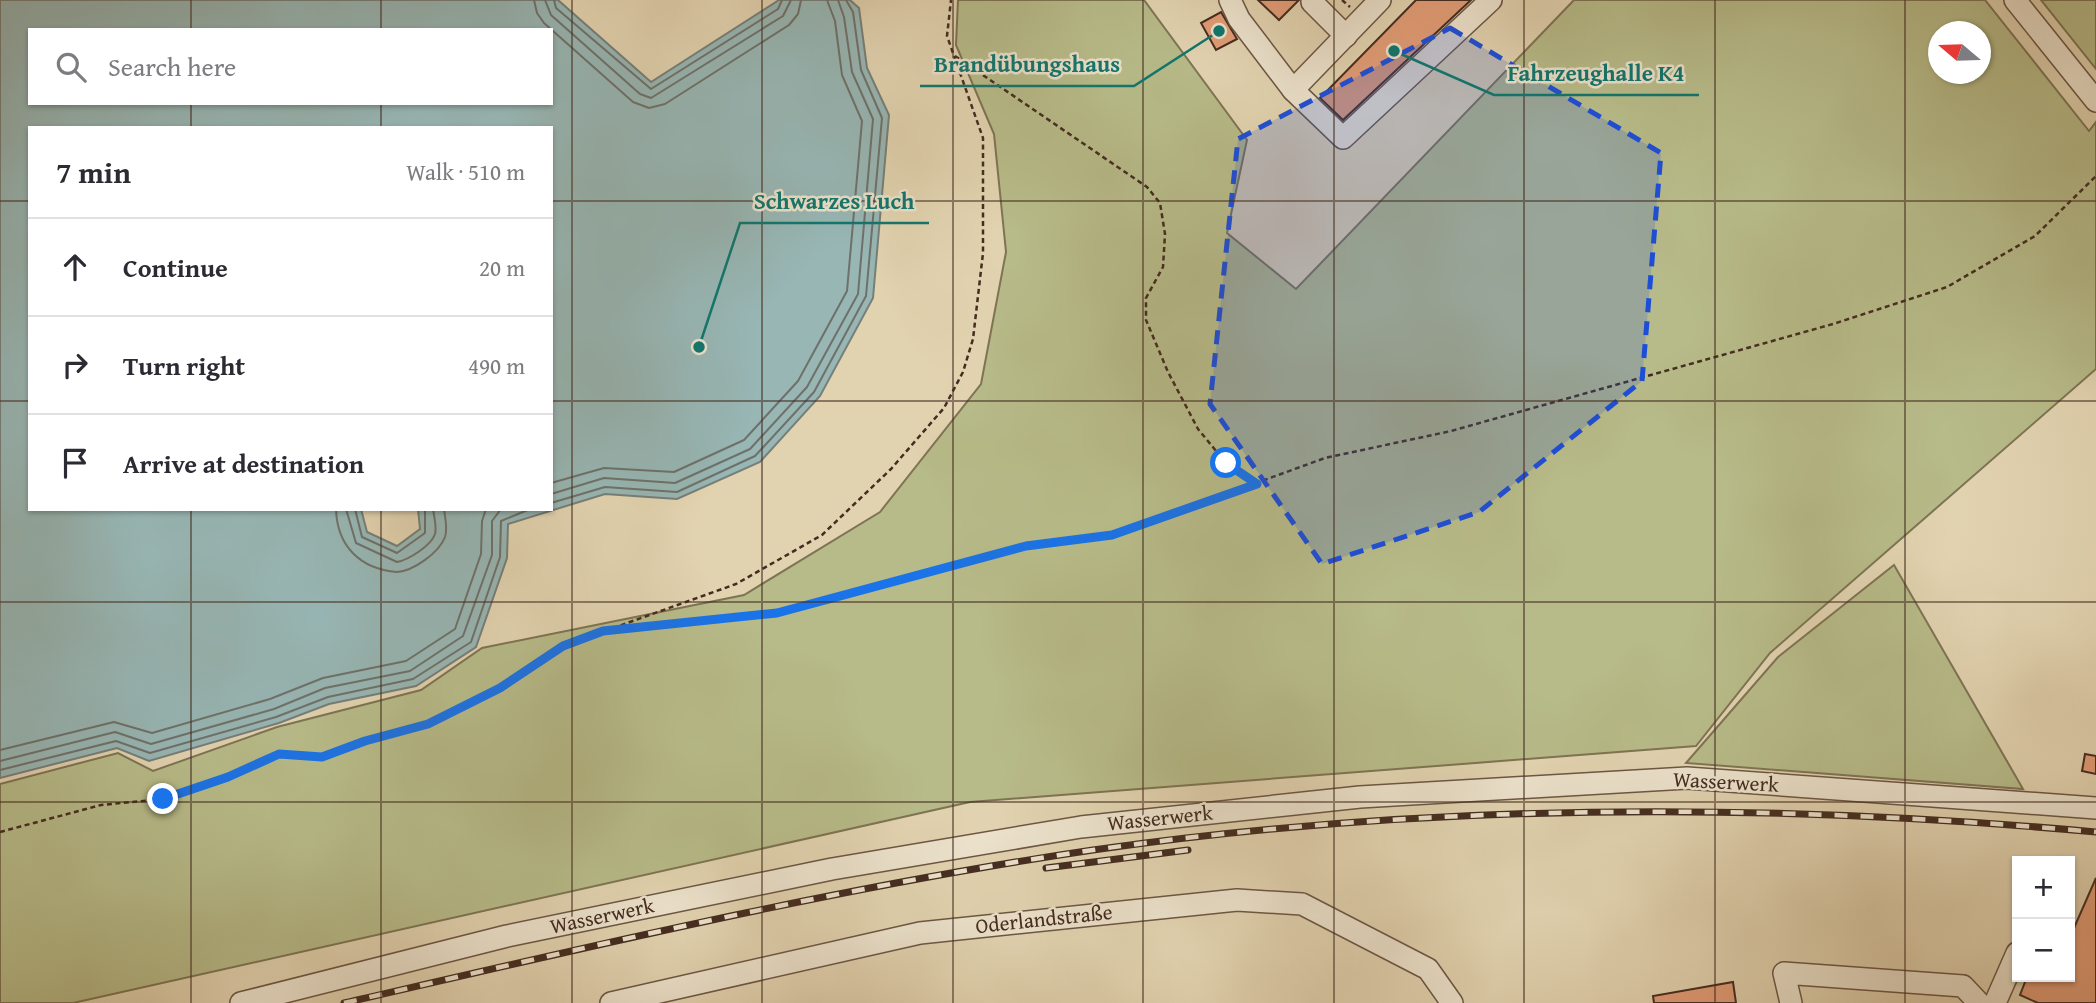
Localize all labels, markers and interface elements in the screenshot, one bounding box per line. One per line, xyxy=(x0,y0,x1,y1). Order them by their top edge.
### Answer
north arrow xyxy=(1928,21,1991,84)
search box xyxy=(28,28,553,105)
callout: Brandübungshaus xyxy=(920,42,1134,86)
text: Search here xyxy=(108,47,236,86)
text: Brandübungshaus xyxy=(934,47,1120,80)
icon: search xyxy=(52,48,90,86)
callout: Fahrzeughalle K4 xyxy=(1494,51,1699,95)
text: Fahrzeughalle K4 xyxy=(1508,56,1685,89)
text: 7 min xyxy=(56,150,131,194)
text: Walk · 510 m xyxy=(406,155,525,188)
callout: Schwarzes Luch xyxy=(740,179,929,223)
text: Schwarzes Luch xyxy=(754,184,915,217)
icon: ahead xyxy=(56,248,94,286)
text: Continue xyxy=(123,248,228,287)
text: 20 m xyxy=(479,251,525,284)
icon: right xyxy=(56,346,94,384)
text: Turn right xyxy=(123,346,245,385)
text: 490 m xyxy=(468,349,525,382)
icon: arrive xyxy=(56,444,94,482)
text: Arrive at destination xyxy=(123,444,364,483)
route start xyxy=(1210,447,1241,478)
street label: Wasserwerk xyxy=(1672,763,1780,800)
route end xyxy=(147,783,178,814)
street label: Wasserwerk xyxy=(1106,797,1215,838)
map controls xyxy=(2012,856,2075,982)
button: + xyxy=(2012,856,2075,919)
street label: Wasserwerk xyxy=(547,889,657,942)
street label: Oderlandstraße xyxy=(974,896,1114,941)
button: − xyxy=(2012,919,2075,982)

